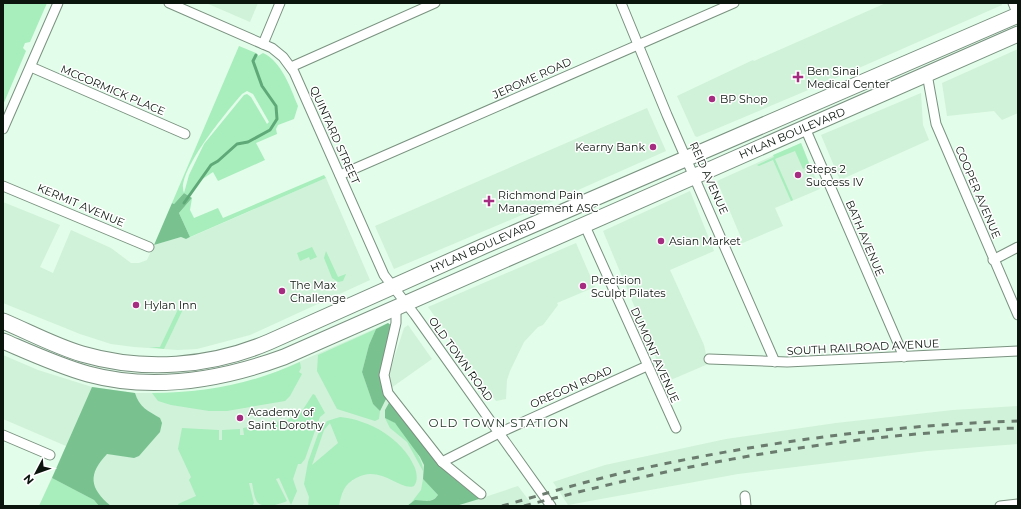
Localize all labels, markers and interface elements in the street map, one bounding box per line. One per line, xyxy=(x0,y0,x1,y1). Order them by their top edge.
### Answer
street label: JEROME ROAD xyxy=(489,54,574,102)
street label: MCCORMICK PLACE xyxy=(59,62,167,118)
place label: Ben Sinai Medical Center xyxy=(807,64,890,91)
marker: Ben Sinai Medical Center xyxy=(792,71,804,83)
street label: QUINTARD STREET xyxy=(307,84,363,187)
place label: BP Shop xyxy=(720,92,768,106)
marker: BP Shop xyxy=(707,94,717,104)
street label: HYLAN BOULEVARD xyxy=(737,104,847,162)
place label: Kearny Bank xyxy=(575,140,645,154)
street label: REID AVENUE xyxy=(687,140,731,216)
marker: Kearny Bank xyxy=(648,142,658,152)
street label: COOPER AVENUE xyxy=(952,144,1004,240)
place label: Steps 2 Success IV xyxy=(806,162,864,189)
marker: Steps 2 Success IV xyxy=(793,170,803,180)
street label: KERMIT AVENUE xyxy=(35,180,127,230)
place label: Richmond Pain Management ASC xyxy=(498,188,599,215)
marker: Richmond Pain Management ASC xyxy=(483,195,495,207)
street label: BATH AVENUE xyxy=(843,198,887,278)
street label: HYLAN BOULEVARD xyxy=(428,216,538,276)
place label: Asian Market xyxy=(669,234,741,248)
marker: Asian Market xyxy=(656,236,666,246)
place label: Precision Sculpt Pilates xyxy=(591,273,666,300)
place label: The Max Challenge xyxy=(290,278,346,305)
marker: Precision Sculpt Pilates xyxy=(578,281,588,291)
marker: The Max Challenge xyxy=(277,286,287,296)
place label: Hylan Inn xyxy=(144,298,197,312)
marker: Hylan Inn xyxy=(131,300,141,310)
street label: DUMONT AVENUE xyxy=(628,305,682,405)
street label: OLD TOWN ROAD xyxy=(426,314,496,404)
street label: SOUTH RAILROAD AVENUE xyxy=(786,336,940,358)
street label: OREGON ROAD xyxy=(528,363,614,411)
place label: Academy of Saint Dorothy xyxy=(248,405,324,432)
marker: Academy of Saint Dorothy xyxy=(235,413,245,423)
district label: OLD TOWN STATION xyxy=(428,415,570,430)
north arrow xyxy=(16,453,56,493)
text: N xyxy=(20,472,37,488)

